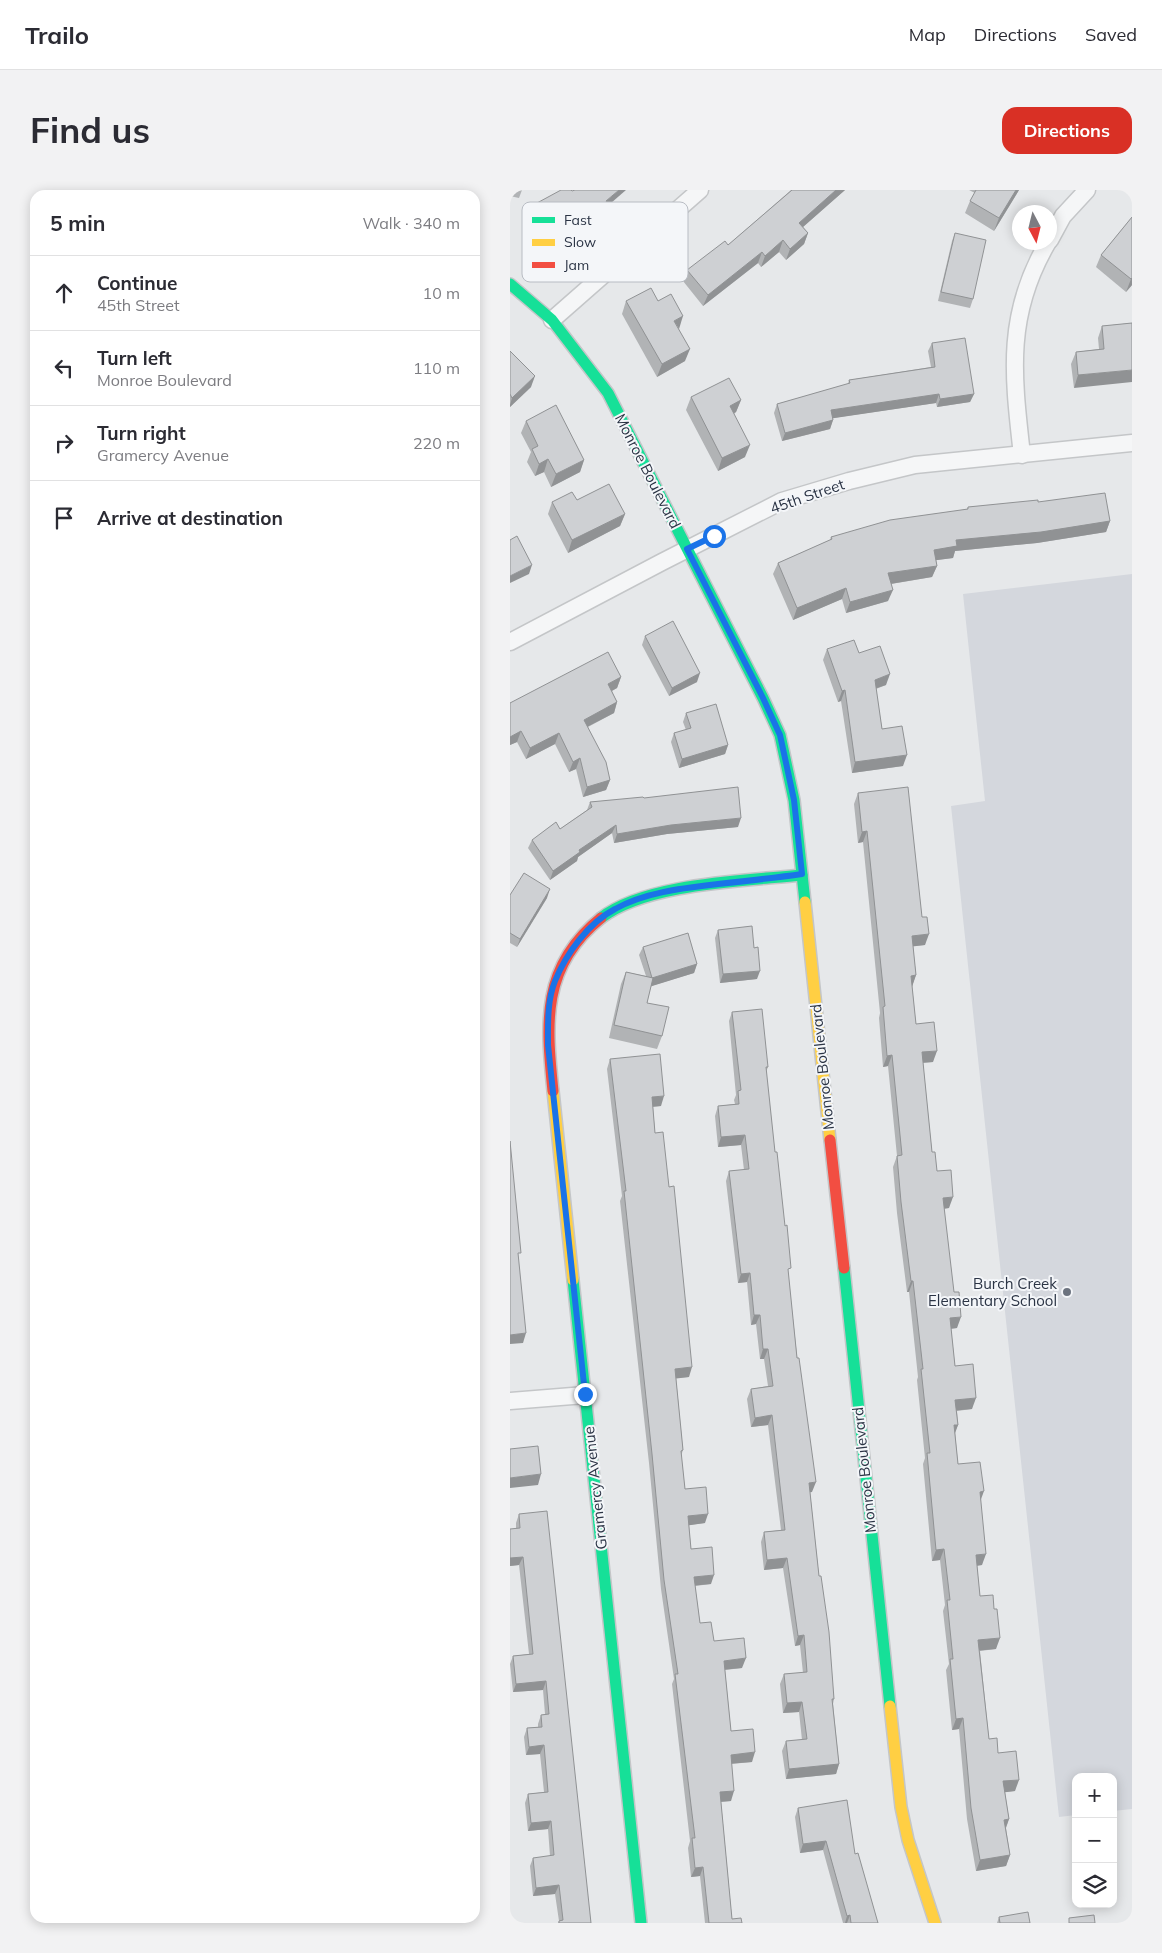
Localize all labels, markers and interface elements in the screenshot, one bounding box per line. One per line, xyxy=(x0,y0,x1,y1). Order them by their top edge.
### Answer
text: Trailo xyxy=(25,20,89,50)
text: Map xyxy=(909,23,946,46)
text: Directions xyxy=(974,23,1057,46)
text: Saved xyxy=(1085,23,1137,46)
button: Directions xyxy=(1002,107,1132,154)
text: Find us xyxy=(30,108,150,152)
legend xyxy=(522,202,688,282)
north arrow xyxy=(1012,205,1057,250)
text: 5 min xyxy=(50,210,105,236)
text: Fast xyxy=(564,211,592,229)
text: Walk · 340 m xyxy=(362,213,460,233)
text: Slow xyxy=(564,233,596,251)
text: Jam xyxy=(564,256,589,274)
text: Continue xyxy=(97,271,177,295)
icon: ahead xyxy=(50,279,78,307)
text: 10 m xyxy=(423,283,460,303)
text: 45th Street xyxy=(97,295,180,315)
text: Turn left xyxy=(97,346,172,370)
icon: left xyxy=(50,354,78,382)
text: 110 m xyxy=(413,358,460,378)
text: Monroe Boulevard xyxy=(97,370,232,390)
street label: Monroe Boulevard xyxy=(611,410,685,532)
text: Turn right xyxy=(97,421,186,445)
icon: right xyxy=(50,429,78,457)
text: 220 m xyxy=(413,433,460,453)
text: Gramercy Avenue xyxy=(97,445,229,465)
street label: 45th Street xyxy=(767,474,847,518)
icon: arrive xyxy=(50,504,78,532)
text: Arrive at destination xyxy=(97,506,283,530)
route start xyxy=(703,525,726,548)
street label: Monroe Boulevard xyxy=(806,1003,838,1131)
place label: Burch Creek Elementary School xyxy=(928,1274,1057,1310)
marker: Burch Creek Elementary School xyxy=(1061,1286,1073,1298)
route end xyxy=(574,1383,597,1406)
street label: Monroe Boulevard xyxy=(848,1406,880,1534)
street label: Gramercy Avenue xyxy=(579,1426,611,1550)
map controls xyxy=(1072,1773,1117,1908)
button: + xyxy=(1072,1773,1117,1818)
button: − xyxy=(1072,1818,1117,1863)
button: layers xyxy=(1072,1863,1117,1908)

